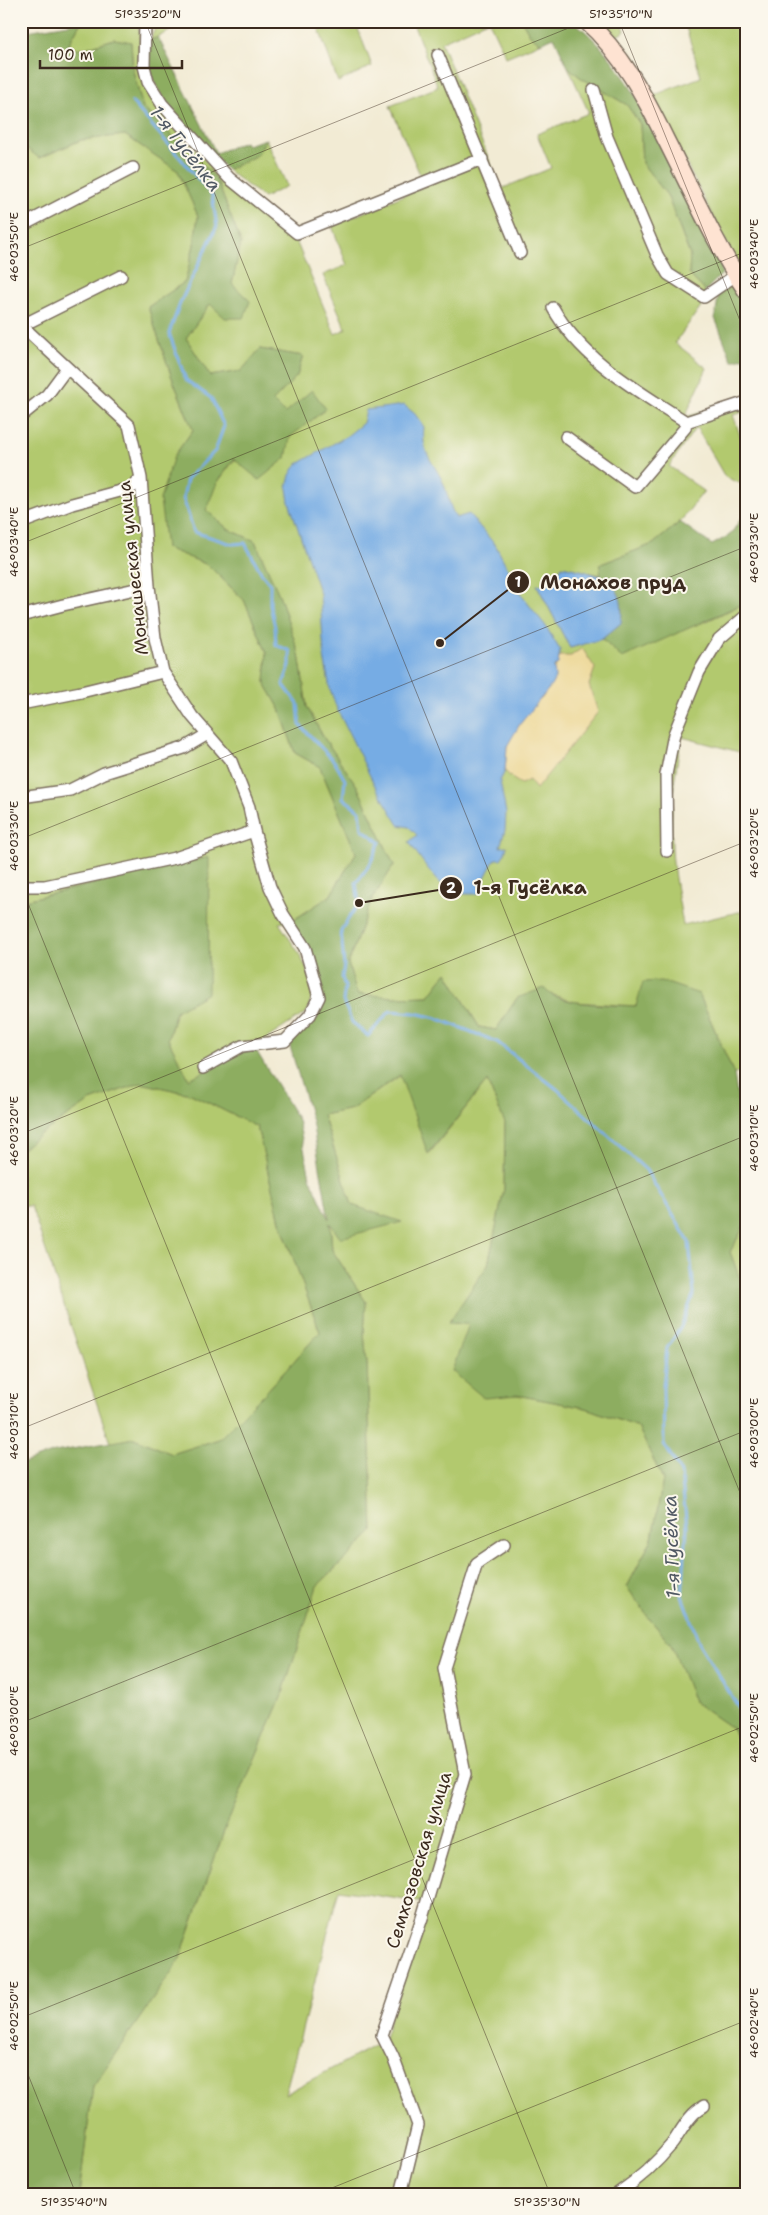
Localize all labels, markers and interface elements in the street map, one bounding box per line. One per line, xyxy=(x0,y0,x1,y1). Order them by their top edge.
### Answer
text: 51°35'20"N xyxy=(115,6,181,22)
text: 51°35'10"N xyxy=(589,6,653,22)
scale bar xyxy=(40,38,182,70)
text: 100 m xyxy=(48,45,93,65)
water label: 1-я Гусёлка xyxy=(144,100,227,197)
text: 46°03'50"E xyxy=(6,212,22,282)
text: 46°03'40"E xyxy=(746,219,762,289)
street label: Монашеская улица xyxy=(112,480,154,656)
text: 46°03'40"E xyxy=(6,507,22,577)
text: 46°03'30"E xyxy=(746,513,762,583)
callout: Монахов пруд xyxy=(505,565,696,599)
text: Монахов пруд xyxy=(540,570,687,595)
text: 1 xyxy=(515,572,522,592)
text: 46°03'30"E xyxy=(6,801,22,871)
text: 46°03'20"E xyxy=(746,808,762,878)
callout: 1-я Гусёлка xyxy=(438,871,597,905)
text: 1-я Гусёлка xyxy=(473,875,587,900)
text: 2 xyxy=(446,878,457,898)
text: 46°03'20"E xyxy=(6,1096,22,1166)
text: 46°03'10"E xyxy=(746,1104,762,1172)
text: 46°03'10"E xyxy=(6,1392,22,1460)
text: 46°03'00"E xyxy=(746,1398,762,1468)
water label: 1-я Гусёлка xyxy=(657,1495,686,1599)
text: 46°03'00"E xyxy=(6,1686,22,1756)
text: 46°02'50"E xyxy=(746,1693,762,1763)
street label: Семхозовская улица xyxy=(381,1769,457,1951)
text: 46°02'50"E xyxy=(6,1981,22,2051)
text: 46°02'40"E xyxy=(746,1988,762,2058)
text: 51°35'40"N xyxy=(41,2194,107,2210)
text: 51°35'30"N xyxy=(514,2194,580,2210)

